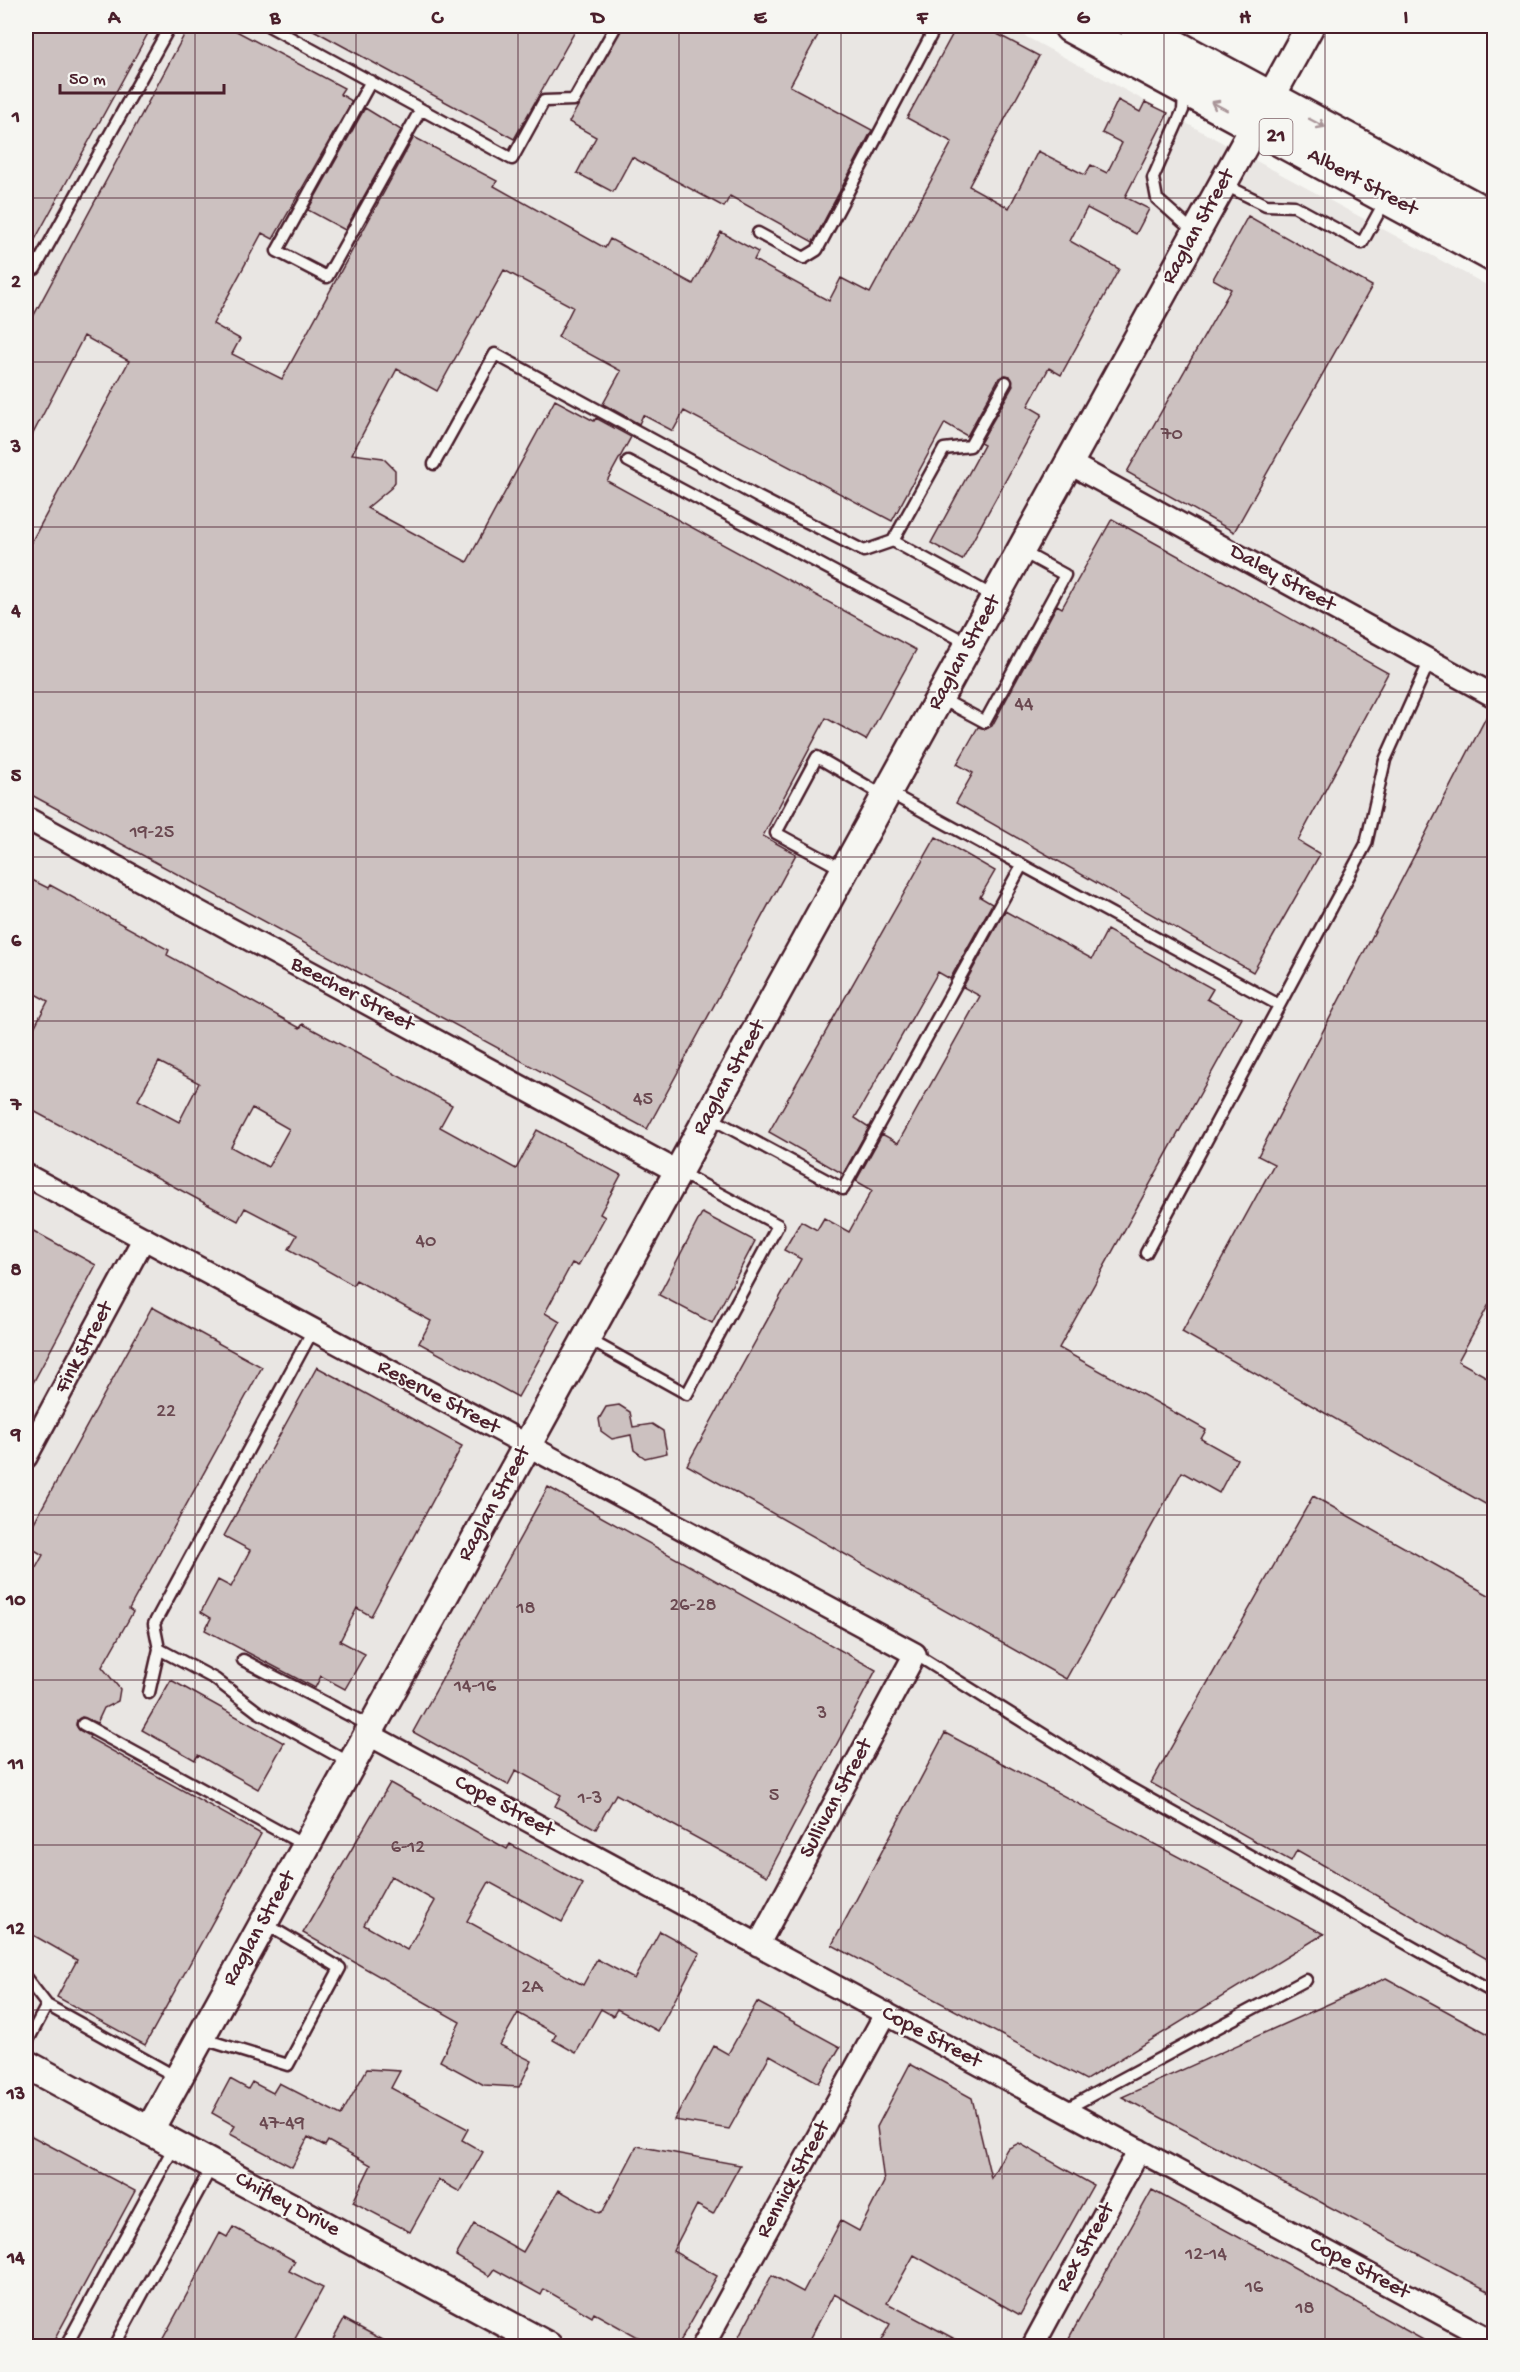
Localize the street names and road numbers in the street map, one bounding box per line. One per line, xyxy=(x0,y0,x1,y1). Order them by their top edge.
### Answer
road number: 21 xyxy=(1260,119,1292,155)
street label: Albert Street xyxy=(1302,143,1423,224)
street label: Raglan Street xyxy=(1157,163,1242,289)
street label: Daley Street xyxy=(1223,538,1341,620)
street label: Raglan Street xyxy=(923,589,1008,715)
street label: Beecher Street xyxy=(285,951,420,1039)
street label: Raglan Street xyxy=(688,1014,773,1140)
street label: Fink Street xyxy=(50,1296,121,1399)
street label: Reserve Street xyxy=(372,1355,506,1442)
street label: Raglan Street xyxy=(453,1440,538,1566)
street label: Sullivan Street xyxy=(795,1733,880,1863)
street label: Cope Street xyxy=(450,1770,560,1845)
street label: Raglan Street xyxy=(218,1865,303,1991)
street label: Cope Street xyxy=(877,2001,987,2076)
street label: Rennick Street xyxy=(751,2115,838,2243)
street label: Chifley Drive xyxy=(230,2166,345,2244)
street label: Rex Street xyxy=(1051,2197,1122,2297)
street label: Cope Street xyxy=(1305,2232,1415,2307)

